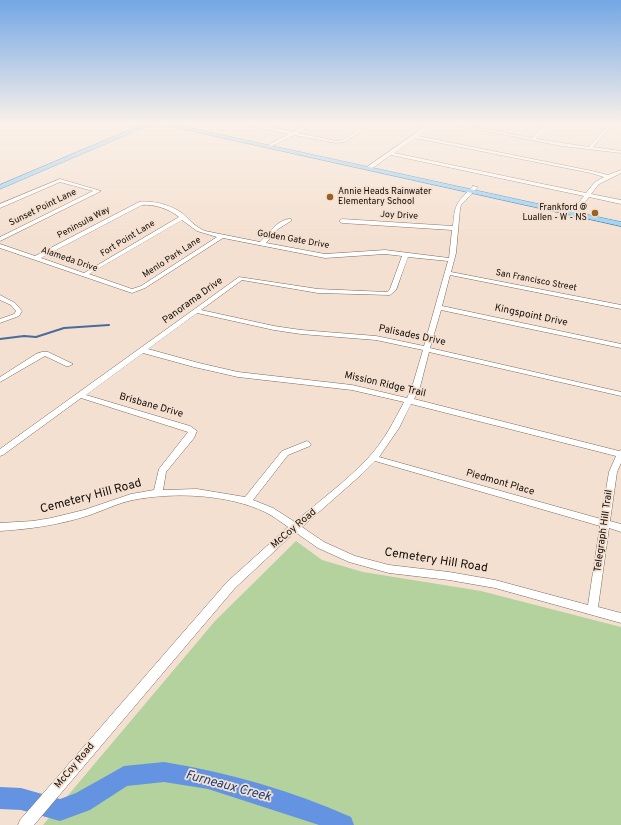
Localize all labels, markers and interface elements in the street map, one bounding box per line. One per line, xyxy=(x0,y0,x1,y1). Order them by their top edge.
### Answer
street label: Sunset Point Lane xyxy=(8,187,78,229)
place label: Annie Heads Rainwater Elementary School xyxy=(338,187,432,208)
marker: Annie Heads Rainwater Elementary School xyxy=(325,192,335,202)
place label: Frankford @ Luallen - W - NS xyxy=(522,203,587,224)
street label: Peninsula Way xyxy=(56,205,112,241)
marker: Frankford @ Luallen - W - NS xyxy=(590,208,600,218)
street label: Joy Drive xyxy=(380,210,418,222)
street label: Fort Point Lane xyxy=(99,218,157,260)
street label: Golden Gate Drive xyxy=(256,228,330,252)
street label: Menlo Park Lane xyxy=(141,235,203,281)
street label: Alameda Drive xyxy=(39,245,99,275)
street label: San Francisco Street xyxy=(494,268,578,294)
street label: Panorama Drive xyxy=(160,275,226,327)
street label: Kingspoint Drive xyxy=(493,302,569,330)
street label: Palisades Drive xyxy=(377,323,447,349)
street label: Mission Ridge Trail xyxy=(343,370,427,400)
street label: Brisbane Drive xyxy=(118,391,184,421)
street label: Piedmont Place xyxy=(464,468,536,498)
street label: Cemetery Hill Road xyxy=(39,477,143,517)
street label: Telegraph Hill Trail xyxy=(592,489,616,573)
street label: McCoy Road xyxy=(269,506,319,552)
street label: Cemetery Hill Road xyxy=(383,546,489,576)
street label: McCoy Road xyxy=(52,741,98,791)
water label: Furneaux Creek xyxy=(184,768,272,806)

